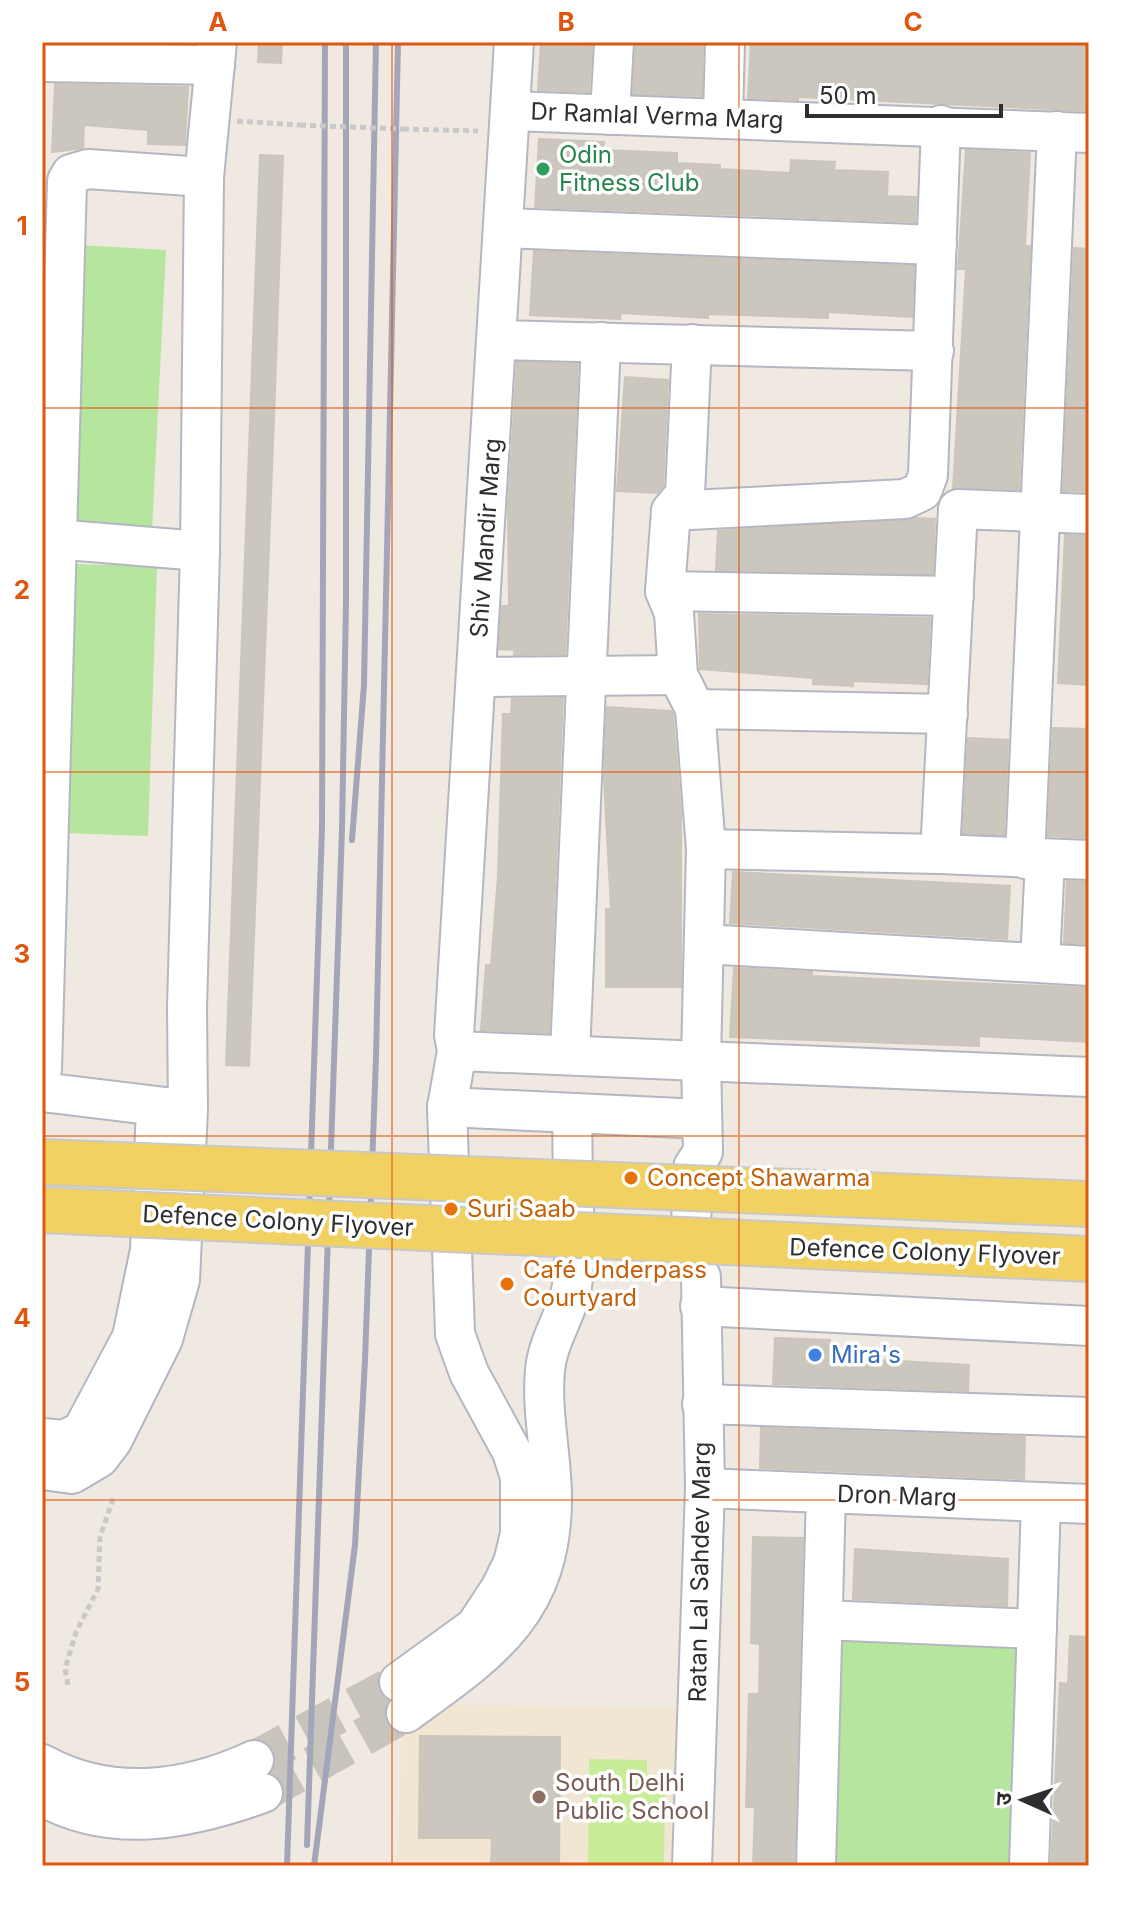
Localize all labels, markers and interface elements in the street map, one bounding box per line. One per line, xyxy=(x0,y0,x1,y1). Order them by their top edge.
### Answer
text: A xyxy=(208,6,228,37)
text: B xyxy=(557,6,575,37)
text: C xyxy=(903,6,923,37)
scale bar xyxy=(807,68,1001,118)
text: 50 m xyxy=(819,81,877,110)
street label: Dr Ramlal Verma Marg xyxy=(530,97,784,134)
place label: Odin Fitness Club xyxy=(559,140,699,197)
marker: Odin Fitness Club xyxy=(534,160,552,178)
text: 1 xyxy=(16,210,28,241)
street label: Shiv Mandir Marg xyxy=(464,437,507,639)
text: 2 xyxy=(14,574,30,605)
text: 3 xyxy=(14,938,30,969)
place label: Concept Shawarma xyxy=(647,1163,870,1192)
marker: Concept Shawarma xyxy=(622,1169,640,1187)
place label: Suri Saab xyxy=(467,1194,576,1223)
street label: Defence Colony Flyover xyxy=(142,1199,414,1242)
marker: Suri Saab xyxy=(442,1200,460,1218)
street label: Defence Colony Flyover xyxy=(789,1232,1061,1271)
place label: Café Underpass Courtyard xyxy=(523,1255,707,1312)
marker: Café Underpass Courtyard xyxy=(498,1275,516,1293)
text: 4 xyxy=(13,1302,31,1333)
place label: Mira's xyxy=(831,1340,901,1369)
marker: Mira's xyxy=(806,1346,824,1364)
street label: Ratan Lal Sahdev Marg xyxy=(683,1441,716,1703)
street label: Dron Marg xyxy=(837,1479,957,1512)
text: 5 xyxy=(14,1666,30,1697)
north arrow xyxy=(983,1760,1063,1840)
place label: South Delhi Public School xyxy=(555,1768,709,1825)
marker: South Delhi Public School xyxy=(530,1788,548,1806)
text: उ xyxy=(990,1791,1016,1806)

